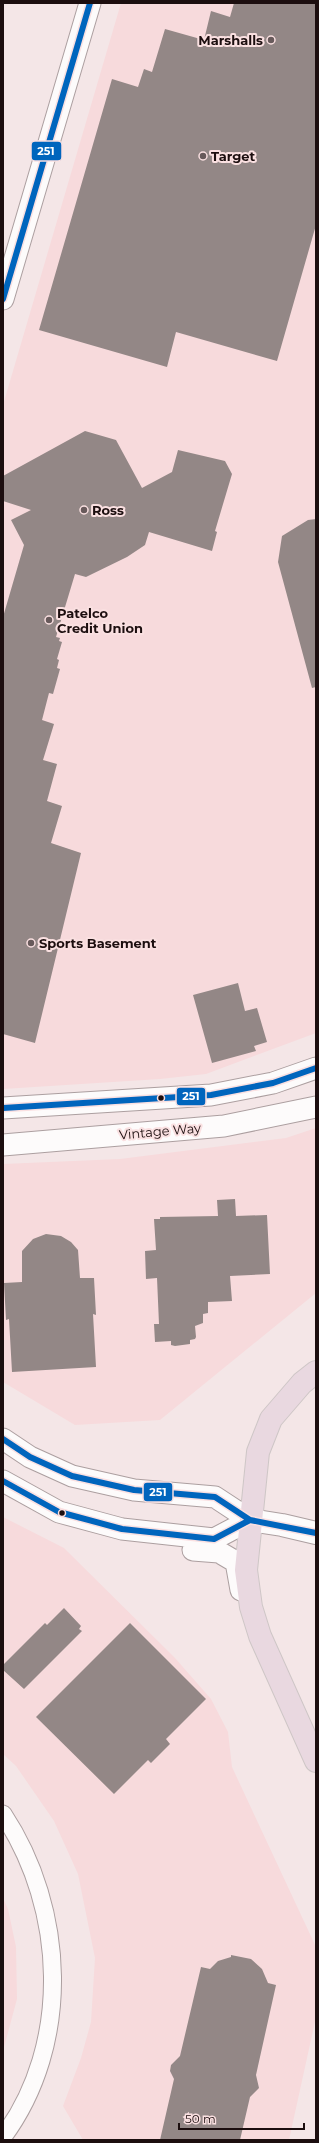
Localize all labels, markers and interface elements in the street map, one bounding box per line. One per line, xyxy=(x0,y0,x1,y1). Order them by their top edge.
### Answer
place label: Marshalls xyxy=(198,32,263,48)
marker: Marshalls xyxy=(266,35,276,45)
line badge: 251 xyxy=(31,141,62,161)
text: 251 xyxy=(37,144,55,158)
place label: Target xyxy=(211,148,256,164)
marker: Target xyxy=(198,151,208,161)
place label: Ross xyxy=(92,502,124,518)
marker: Ross xyxy=(79,505,89,515)
place label: Patelco Credit Union xyxy=(57,605,143,636)
marker: Patelco Credit Union xyxy=(44,615,54,625)
place label: Sports Basement xyxy=(39,935,157,951)
marker: Sports Basement xyxy=(26,938,36,948)
line badge: 251 xyxy=(176,1087,206,1106)
text: 251 xyxy=(182,1089,200,1103)
unlabelled marker xyxy=(156,1093,166,1103)
street label: Vintage Way xyxy=(118,1119,203,1143)
line badge: 251 xyxy=(143,1482,173,1502)
text: 251 xyxy=(149,1485,167,1499)
unlabelled marker xyxy=(57,1508,67,1518)
scale bar xyxy=(179,2105,304,2131)
text: 50 m xyxy=(185,2111,216,2126)

